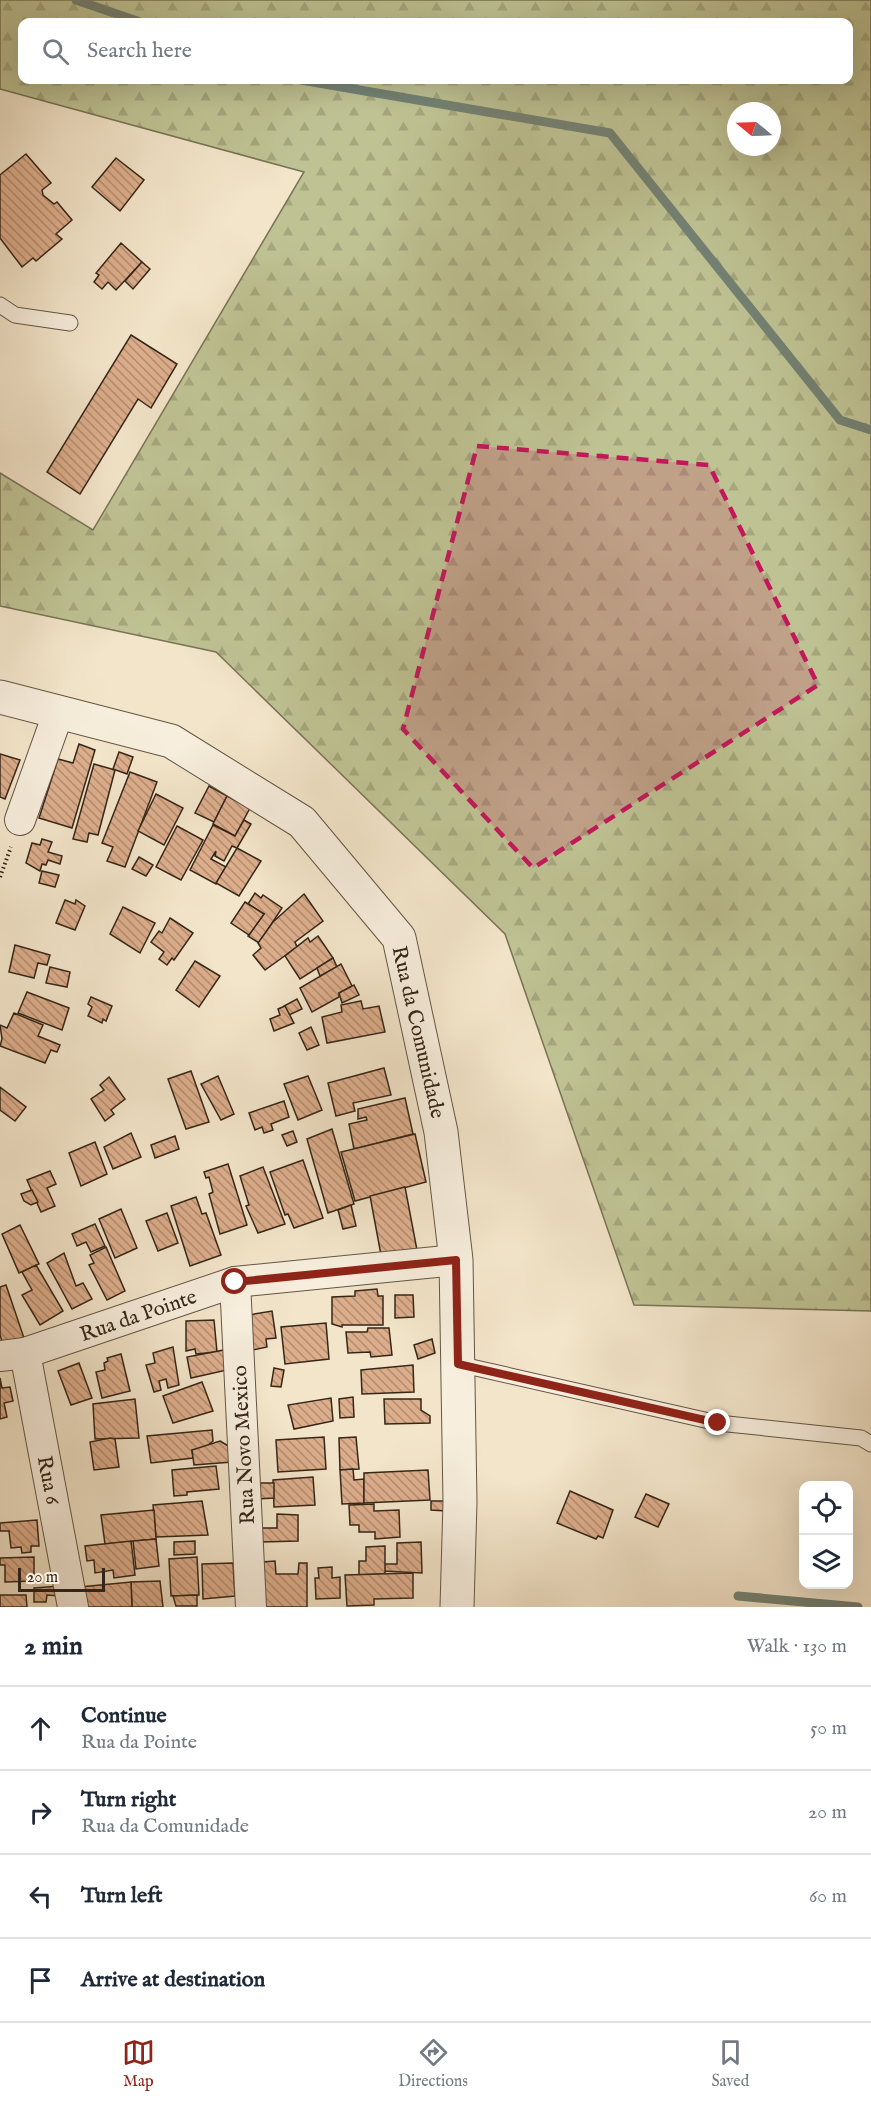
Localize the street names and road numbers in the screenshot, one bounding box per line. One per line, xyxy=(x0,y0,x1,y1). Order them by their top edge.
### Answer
street label: Rua da Comunidade xyxy=(385,943,451,1122)
street label: Rua da Pointe xyxy=(76,1284,201,1349)
street label: Rua Novo Mexico xyxy=(227,1365,262,1525)
street label: Rua 6 xyxy=(30,1454,66,1508)

